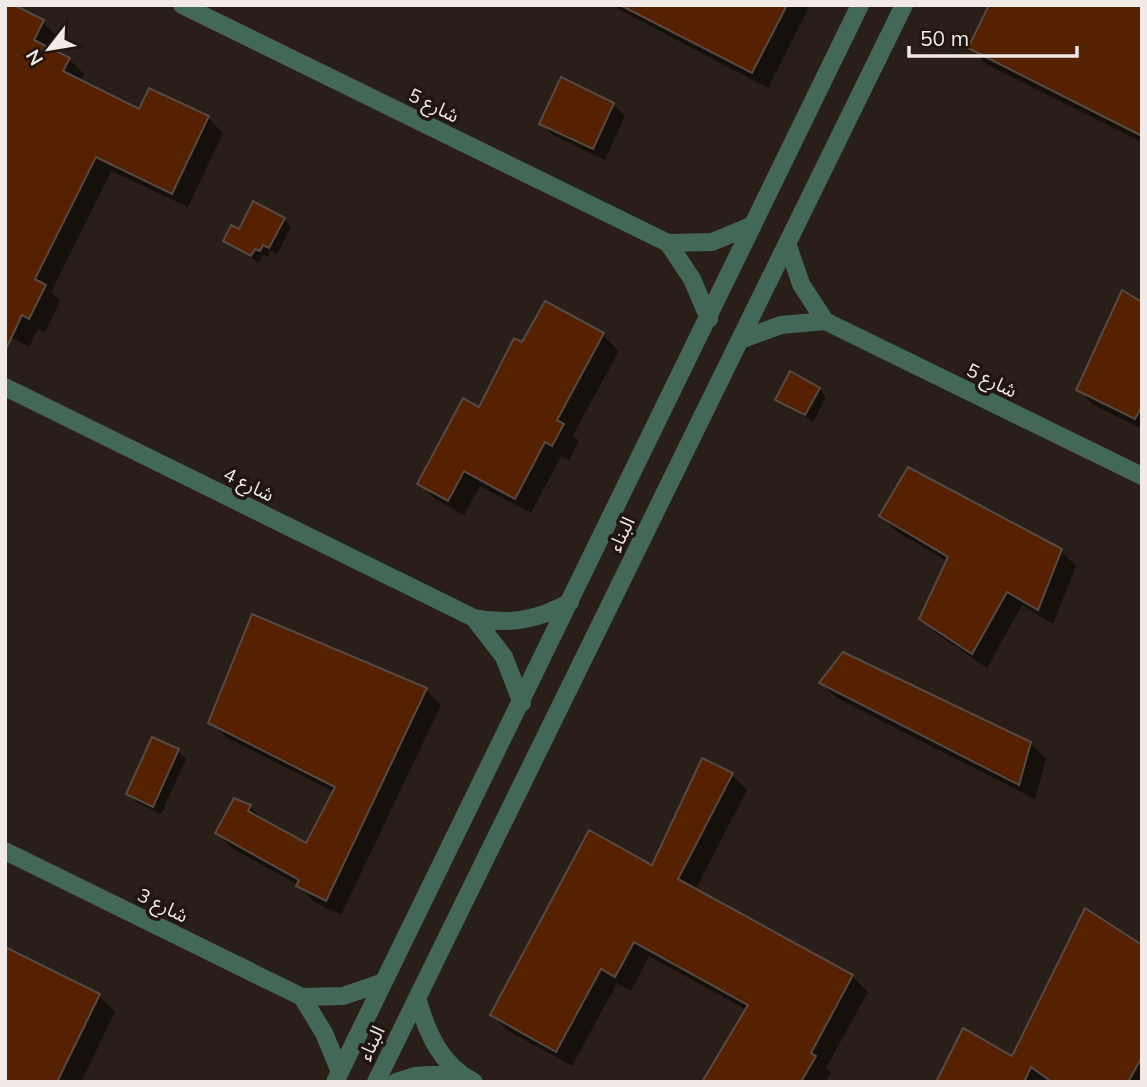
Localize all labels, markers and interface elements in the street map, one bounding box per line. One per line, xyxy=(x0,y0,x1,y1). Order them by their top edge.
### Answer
north arrow xyxy=(14,14,84,84)
scale bar xyxy=(909,14,1077,58)
text: 50 m xyxy=(920,25,969,51)
text: N xyxy=(20,45,48,70)
street label: شارع 5 xyxy=(404,83,463,129)
street label: شارع 5 xyxy=(962,358,1021,404)
street label: شارع 4 xyxy=(219,462,278,508)
street label: البناء xyxy=(602,513,640,555)
street label: شارع 3 xyxy=(133,883,192,929)
street label: البناء xyxy=(352,1022,390,1064)

